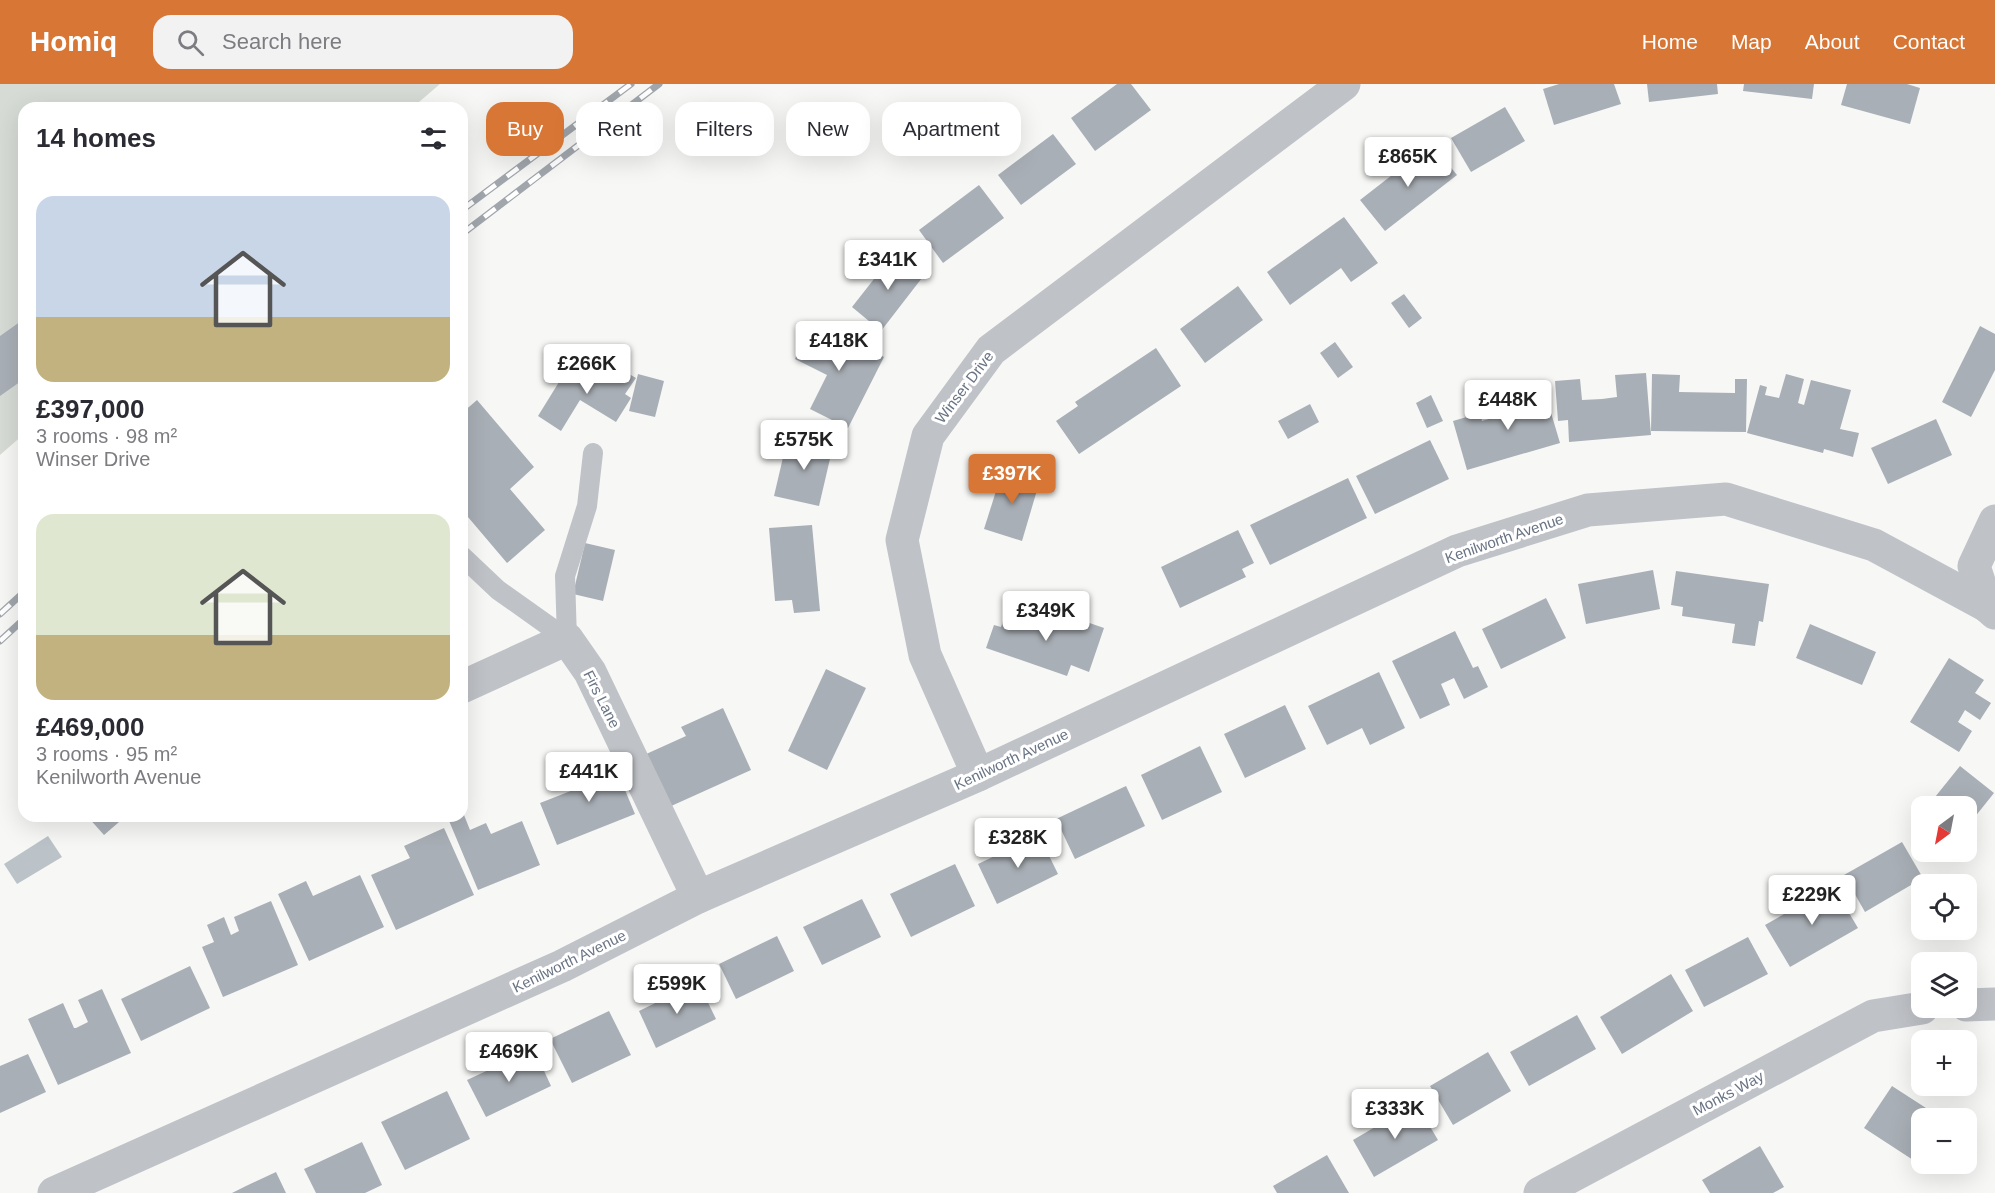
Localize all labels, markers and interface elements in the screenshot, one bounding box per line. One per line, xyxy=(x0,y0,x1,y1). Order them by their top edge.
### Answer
search box xyxy=(153,15,573,69)
text: Homiq xyxy=(30,26,117,57)
icon: search xyxy=(174,26,207,59)
text: Search here xyxy=(222,29,342,54)
text: Home xyxy=(1642,30,1698,53)
text: Map xyxy=(1731,30,1772,53)
text: About xyxy=(1805,30,1860,53)
text: Contact xyxy=(1893,30,1965,53)
chip: Buy xyxy=(486,102,564,156)
chip: Rent xyxy=(576,102,663,156)
chip: Filters xyxy=(675,102,774,156)
chip: New xyxy=(786,102,870,156)
chip: Apartment xyxy=(882,102,1021,156)
icon: filters xyxy=(417,122,450,155)
text: 14 homes xyxy=(36,123,156,153)
pin: £865K xyxy=(1366,137,1450,188)
text: £865K xyxy=(1379,145,1437,167)
icon: home xyxy=(189,235,297,343)
pin: £341K xyxy=(846,240,930,291)
text: £341K xyxy=(859,248,917,270)
pin: £418K xyxy=(797,321,881,372)
text: £418K xyxy=(810,329,868,351)
pin: £266K xyxy=(545,344,629,395)
street label: Winser Drive xyxy=(931,348,997,426)
text: £266K xyxy=(558,352,616,374)
pin: £448K xyxy=(1466,380,1550,431)
text: £448K xyxy=(1479,388,1537,410)
text: £397,000 xyxy=(36,394,144,424)
pin: £575K xyxy=(762,420,846,471)
text: 3 rooms · 98 m² xyxy=(36,425,177,447)
text: £575K xyxy=(775,428,833,450)
text: Winser Drive xyxy=(36,448,150,470)
pin: £397K xyxy=(970,454,1054,505)
text: £397K xyxy=(983,462,1041,484)
street label: Kenilworth Avenue xyxy=(1443,510,1565,566)
icon: home xyxy=(189,553,297,661)
pin: £349K xyxy=(1004,591,1088,642)
text: £349K xyxy=(1017,599,1075,621)
street label: Firs Lane xyxy=(580,667,624,731)
text: £469,000 xyxy=(36,712,144,742)
street label: Kenilworth Avenue xyxy=(951,725,1071,793)
text: 3 rooms · 95 m² xyxy=(36,743,177,765)
pin: £441K xyxy=(547,752,631,803)
text: £441K xyxy=(560,760,618,782)
text: Kenilworth Avenue xyxy=(36,766,201,788)
north arrow xyxy=(1911,796,1977,862)
map controls xyxy=(1911,796,1977,1174)
pin: £328K xyxy=(976,818,1060,869)
text: £328K xyxy=(989,826,1047,848)
button: locate xyxy=(1911,874,1977,940)
pin: £229K xyxy=(1770,875,1854,926)
text: £229K xyxy=(1783,883,1841,905)
street label: Kenilworth Avenue xyxy=(510,926,628,996)
button: layers xyxy=(1911,952,1977,1018)
pin: £599K xyxy=(635,964,719,1015)
text: £599K xyxy=(648,972,706,994)
button: + xyxy=(1911,1030,1977,1096)
pin: £469K xyxy=(467,1032,551,1083)
text: £469K xyxy=(480,1040,538,1062)
street label: Monks Way xyxy=(1690,1067,1767,1119)
pin: £333K xyxy=(1353,1089,1437,1140)
text: £333K xyxy=(1366,1097,1424,1119)
button: − xyxy=(1911,1108,1977,1174)

